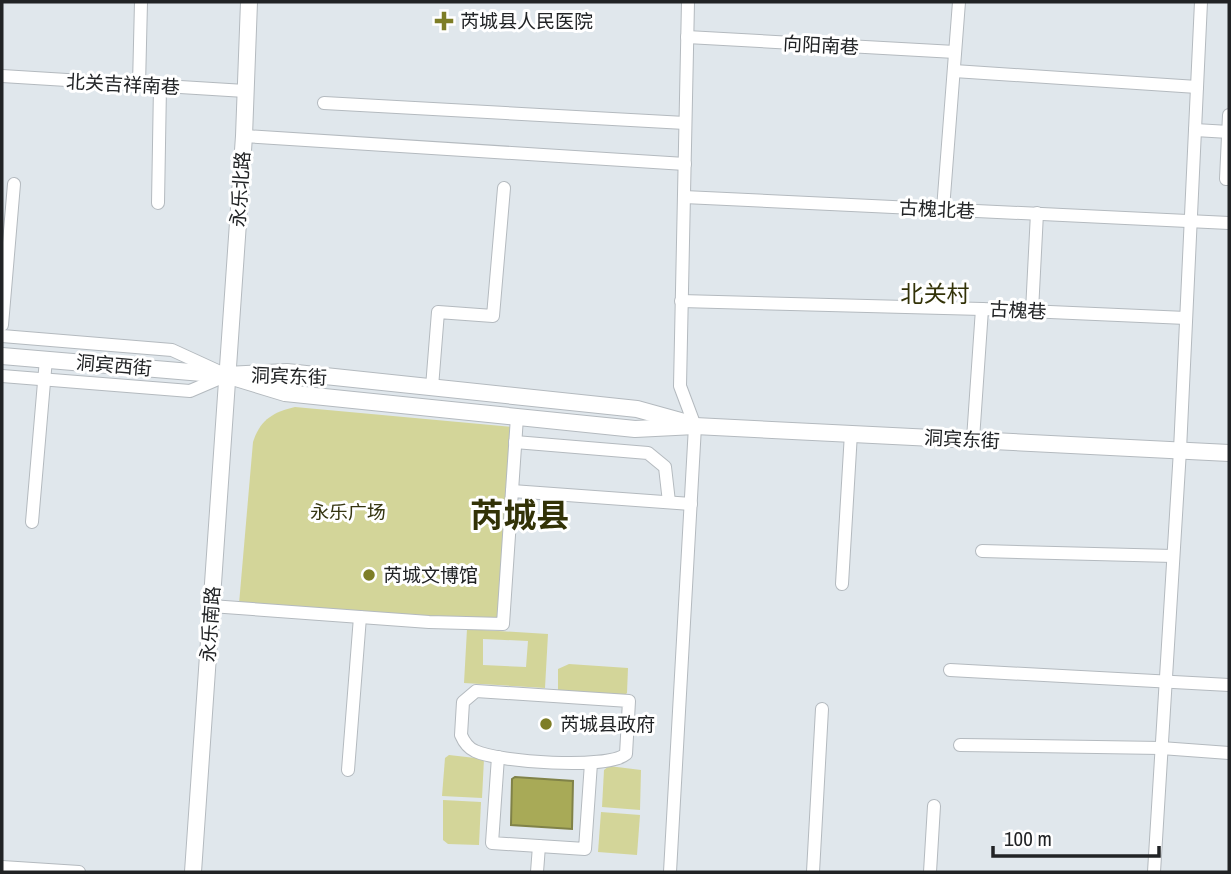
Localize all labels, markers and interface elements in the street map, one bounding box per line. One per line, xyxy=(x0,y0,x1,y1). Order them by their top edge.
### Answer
place label: 芮城县人民医院 xyxy=(460,8,593,34)
marker: 芮城县人民医院 xyxy=(434,11,454,31)
street label: 向阳南巷 xyxy=(782,30,860,60)
street label: 北关吉祥南巷 xyxy=(65,68,181,100)
street label: 永乐北路 xyxy=(224,150,256,228)
street label: 古槐北巷 xyxy=(898,194,976,224)
district label: 北关村 xyxy=(901,278,970,309)
street label: 古槐巷 xyxy=(989,296,1047,324)
street label: 洞宾西街 xyxy=(75,349,153,381)
street label: 洞宾东街 xyxy=(251,362,327,390)
street label: 洞宾东街 xyxy=(923,424,1001,454)
district label: 芮城县 xyxy=(471,493,570,537)
park label: 永乐广场 xyxy=(310,499,386,525)
place label: 芮城文博馆 xyxy=(383,562,478,588)
marker: 芮城文博馆 xyxy=(361,567,377,583)
street label: 永乐南路 xyxy=(194,585,226,663)
place label: 芮城县政府 xyxy=(560,711,655,737)
marker: 芮城县政府 xyxy=(538,716,554,732)
scale bar xyxy=(993,814,1159,858)
text: 100 m xyxy=(1004,824,1052,853)

